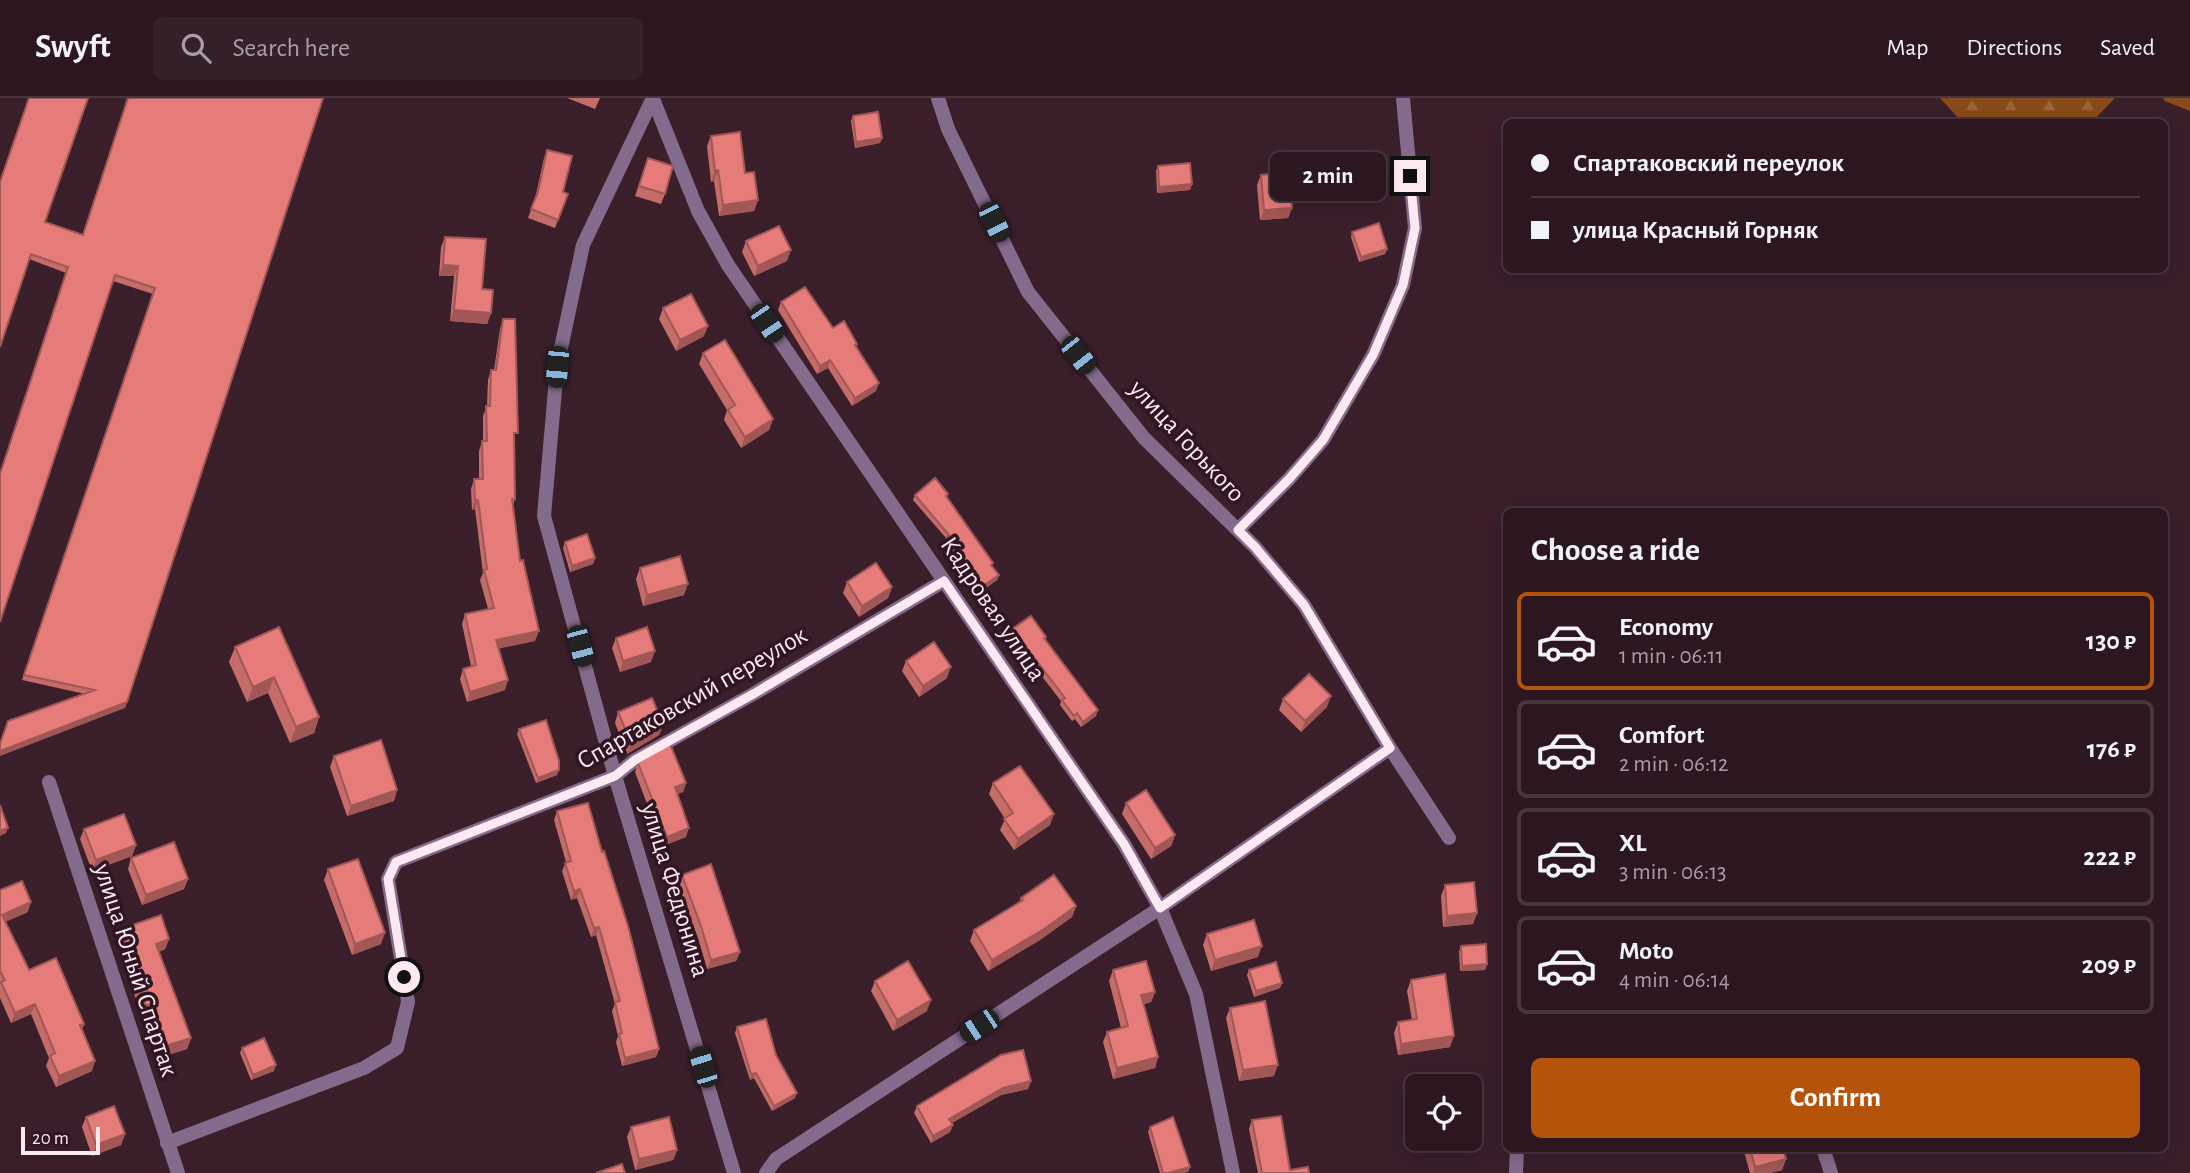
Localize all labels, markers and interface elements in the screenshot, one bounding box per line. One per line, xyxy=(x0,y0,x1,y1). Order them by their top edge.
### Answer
search box xyxy=(153,17,643,80)
icon: search xyxy=(177,29,215,67)
text: Swyft xyxy=(35,31,111,64)
text: Search here xyxy=(233,35,350,61)
text: Map xyxy=(1886,36,1928,60)
text: Directions xyxy=(1966,36,2062,60)
text: Saved xyxy=(2100,36,2155,60)
text: Спартаковский переулок xyxy=(1573,150,1844,176)
callout: 2 min xyxy=(1270,152,1386,200)
route end xyxy=(1394,160,1426,192)
text: 2 min xyxy=(1302,165,1354,188)
car xyxy=(976,199,1013,245)
text: улица Красный Горняк xyxy=(1573,217,1819,243)
car xyxy=(747,300,788,346)
car xyxy=(1057,332,1100,378)
car xyxy=(545,345,570,389)
street label: улица Горького xyxy=(1124,374,1250,507)
street label: Кадровая улица xyxy=(935,532,1051,686)
text: Choose a ride xyxy=(1531,534,1700,566)
icon: car xyxy=(1535,610,1598,673)
text: Economy xyxy=(1619,614,1713,640)
street label: Спартаковский переулок xyxy=(573,622,811,774)
car xyxy=(565,623,596,669)
text: 130 ₽ xyxy=(2086,628,2136,654)
text: 1 min · 06:11 xyxy=(1619,645,1723,668)
icon: car xyxy=(1535,718,1598,781)
text: Comfort xyxy=(1619,722,1704,748)
text: 176 ₽ xyxy=(2087,736,2136,762)
text: 2 min · 06:12 xyxy=(1619,753,1729,776)
street label: улица Федюнина xyxy=(636,799,714,980)
icon: car xyxy=(1535,826,1598,889)
text: XL xyxy=(1619,830,1646,856)
text: 222 ₽ xyxy=(2083,844,2136,870)
street label: улица Юный Спартак xyxy=(89,859,183,1080)
text: 3 min · 06:13 xyxy=(1619,861,1727,884)
icon: car xyxy=(1535,934,1598,997)
text: Moto xyxy=(1619,938,1674,964)
text: 209 ₽ xyxy=(2082,952,2136,978)
route start xyxy=(388,961,420,993)
text: 4 min · 06:14 xyxy=(1619,969,1730,992)
car xyxy=(956,1006,1003,1046)
car xyxy=(687,1044,720,1090)
button: Confirm xyxy=(1531,1058,2140,1138)
map controls xyxy=(1405,1074,1482,1151)
button: locate xyxy=(1405,1074,1482,1151)
scale bar xyxy=(21,1124,100,1156)
text: 20 m xyxy=(32,1129,69,1148)

